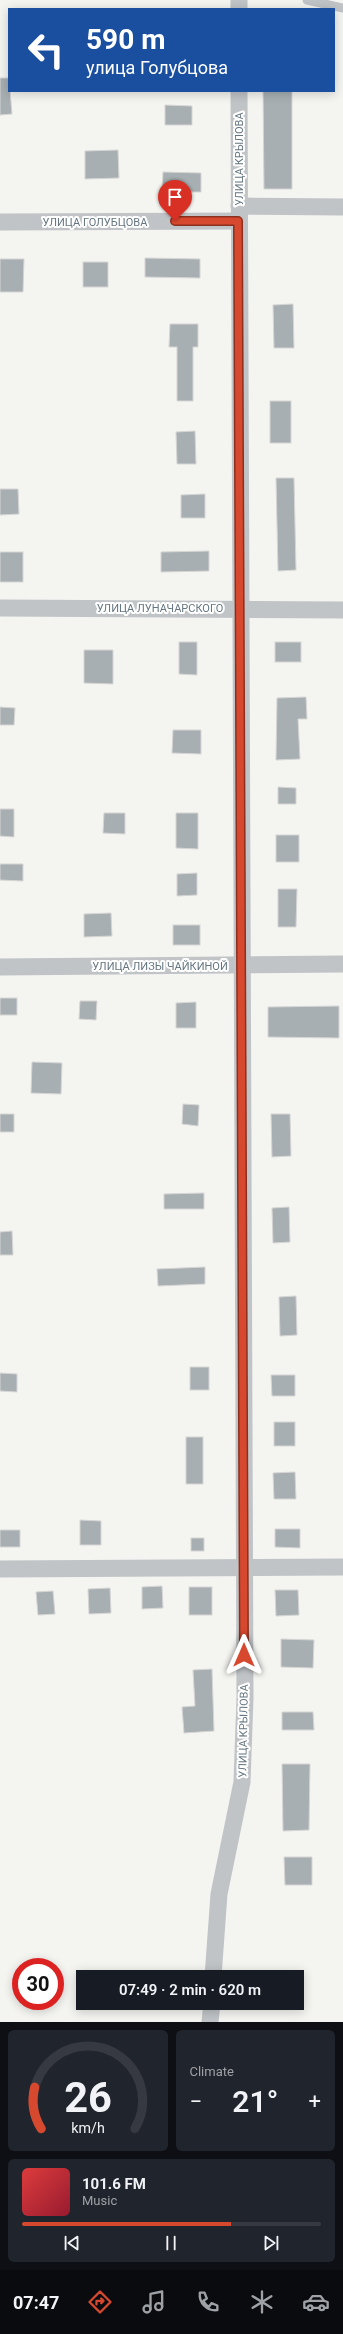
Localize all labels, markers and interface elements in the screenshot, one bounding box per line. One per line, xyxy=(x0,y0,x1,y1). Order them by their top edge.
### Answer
text: 590 m xyxy=(86,23,165,56)
icon: left xyxy=(20,24,72,76)
text: улица Голубцова xyxy=(86,57,228,78)
street label: УЛИЦА КРЫЛОВА xyxy=(233,112,246,206)
pin xyxy=(158,180,192,221)
icon: arrive xyxy=(164,186,186,208)
street label: УЛИЦА ГОЛУБЦОВА xyxy=(43,216,148,229)
street label: УЛИЦА ЛУНАЧАРСКОГО xyxy=(97,602,223,615)
street label: УЛИЦА ЛИЗЫ ЧАЙКИНОЙ xyxy=(92,960,228,973)
position arrow xyxy=(223,1634,265,1676)
street label: УЛИЦА КРЫЛОВА xyxy=(236,1683,251,1778)
speed limit sign: 30 xyxy=(12,1958,64,2010)
text: 07:49 · 2 min · 620 m xyxy=(119,1981,261,1999)
text: Climate xyxy=(190,2064,234,2079)
text: 26 xyxy=(64,2072,112,2121)
text: 21° xyxy=(232,2084,278,2119)
text: − xyxy=(190,2089,202,2114)
text: + xyxy=(309,2089,321,2114)
text: km/h xyxy=(71,2119,105,2135)
text: 101.6 FM xyxy=(82,2175,146,2193)
text: Music xyxy=(82,2193,117,2208)
icon: previous xyxy=(61,2232,83,2254)
icon: pause xyxy=(160,2232,182,2254)
icon: next xyxy=(260,2232,282,2254)
icon: directions xyxy=(86,2288,114,2316)
icon: music xyxy=(140,2288,168,2316)
icon: phone xyxy=(194,2288,222,2316)
icon: climate xyxy=(248,2288,276,2316)
icon: car xyxy=(302,2288,330,2316)
text: 07:47 xyxy=(13,2292,59,2313)

